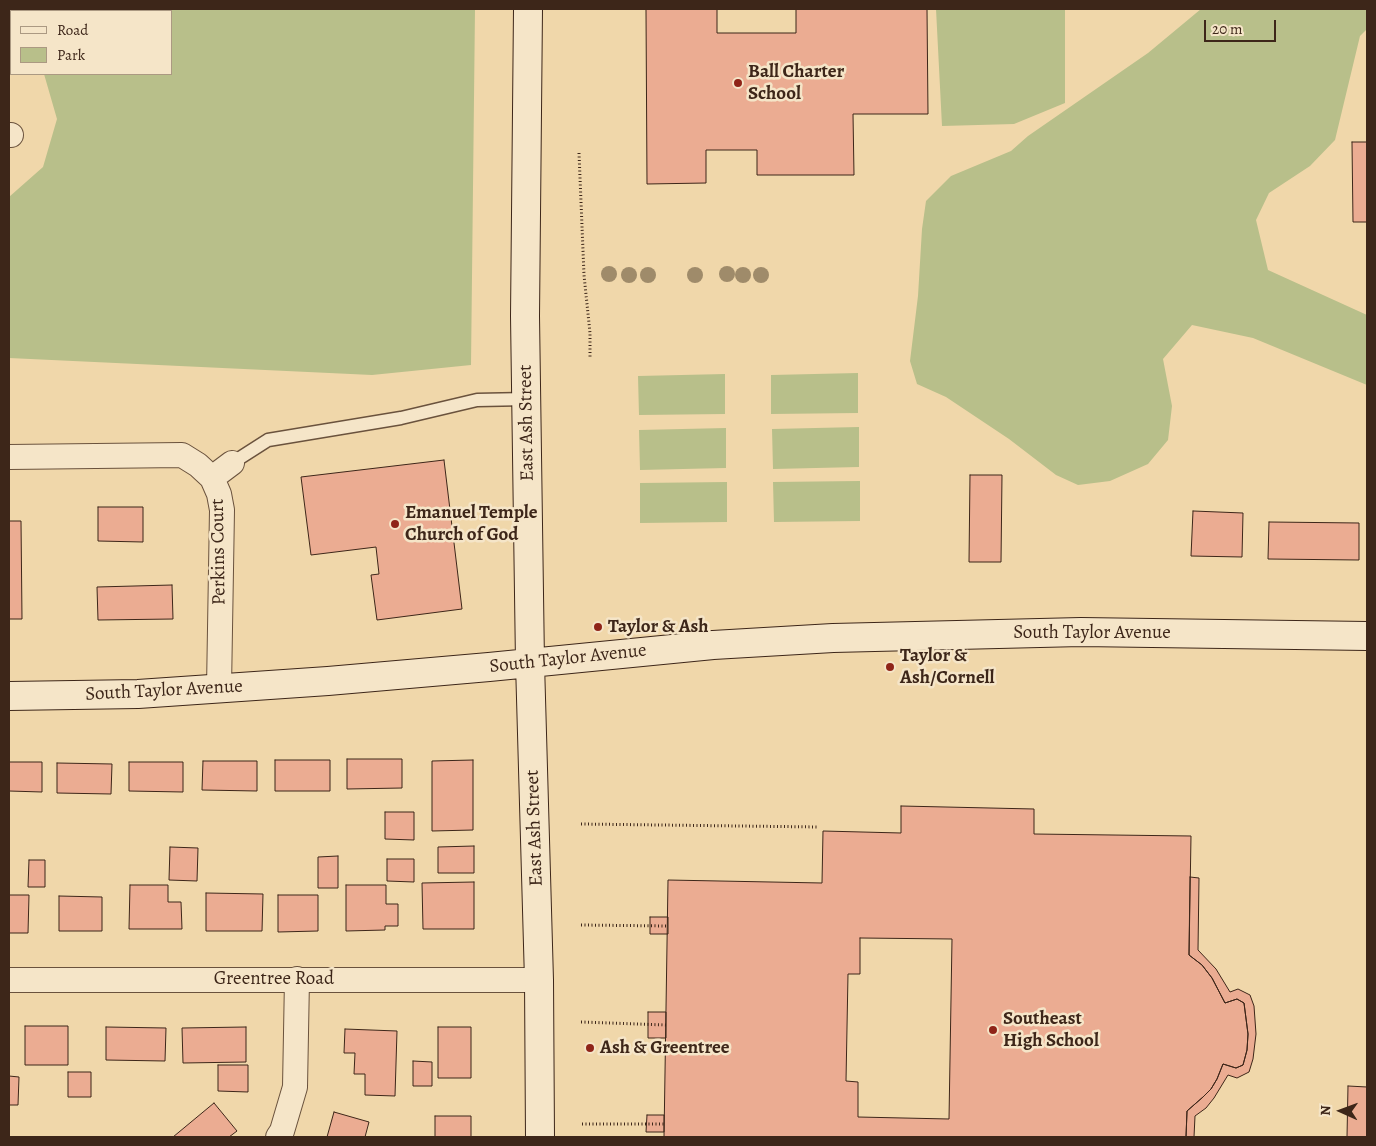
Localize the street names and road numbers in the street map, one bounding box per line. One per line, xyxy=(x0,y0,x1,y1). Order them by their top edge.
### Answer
street label: East Ash Street xyxy=(515,364,539,482)
street label: Perkins Court xyxy=(207,498,231,606)
street label: South Taylor Avenue xyxy=(1013,622,1171,644)
street label: South Taylor Avenue xyxy=(488,639,648,679)
street label: South Taylor Avenue xyxy=(85,675,243,707)
street label: East Ash Street xyxy=(522,769,548,887)
street label: Greentree Road xyxy=(214,968,334,990)

